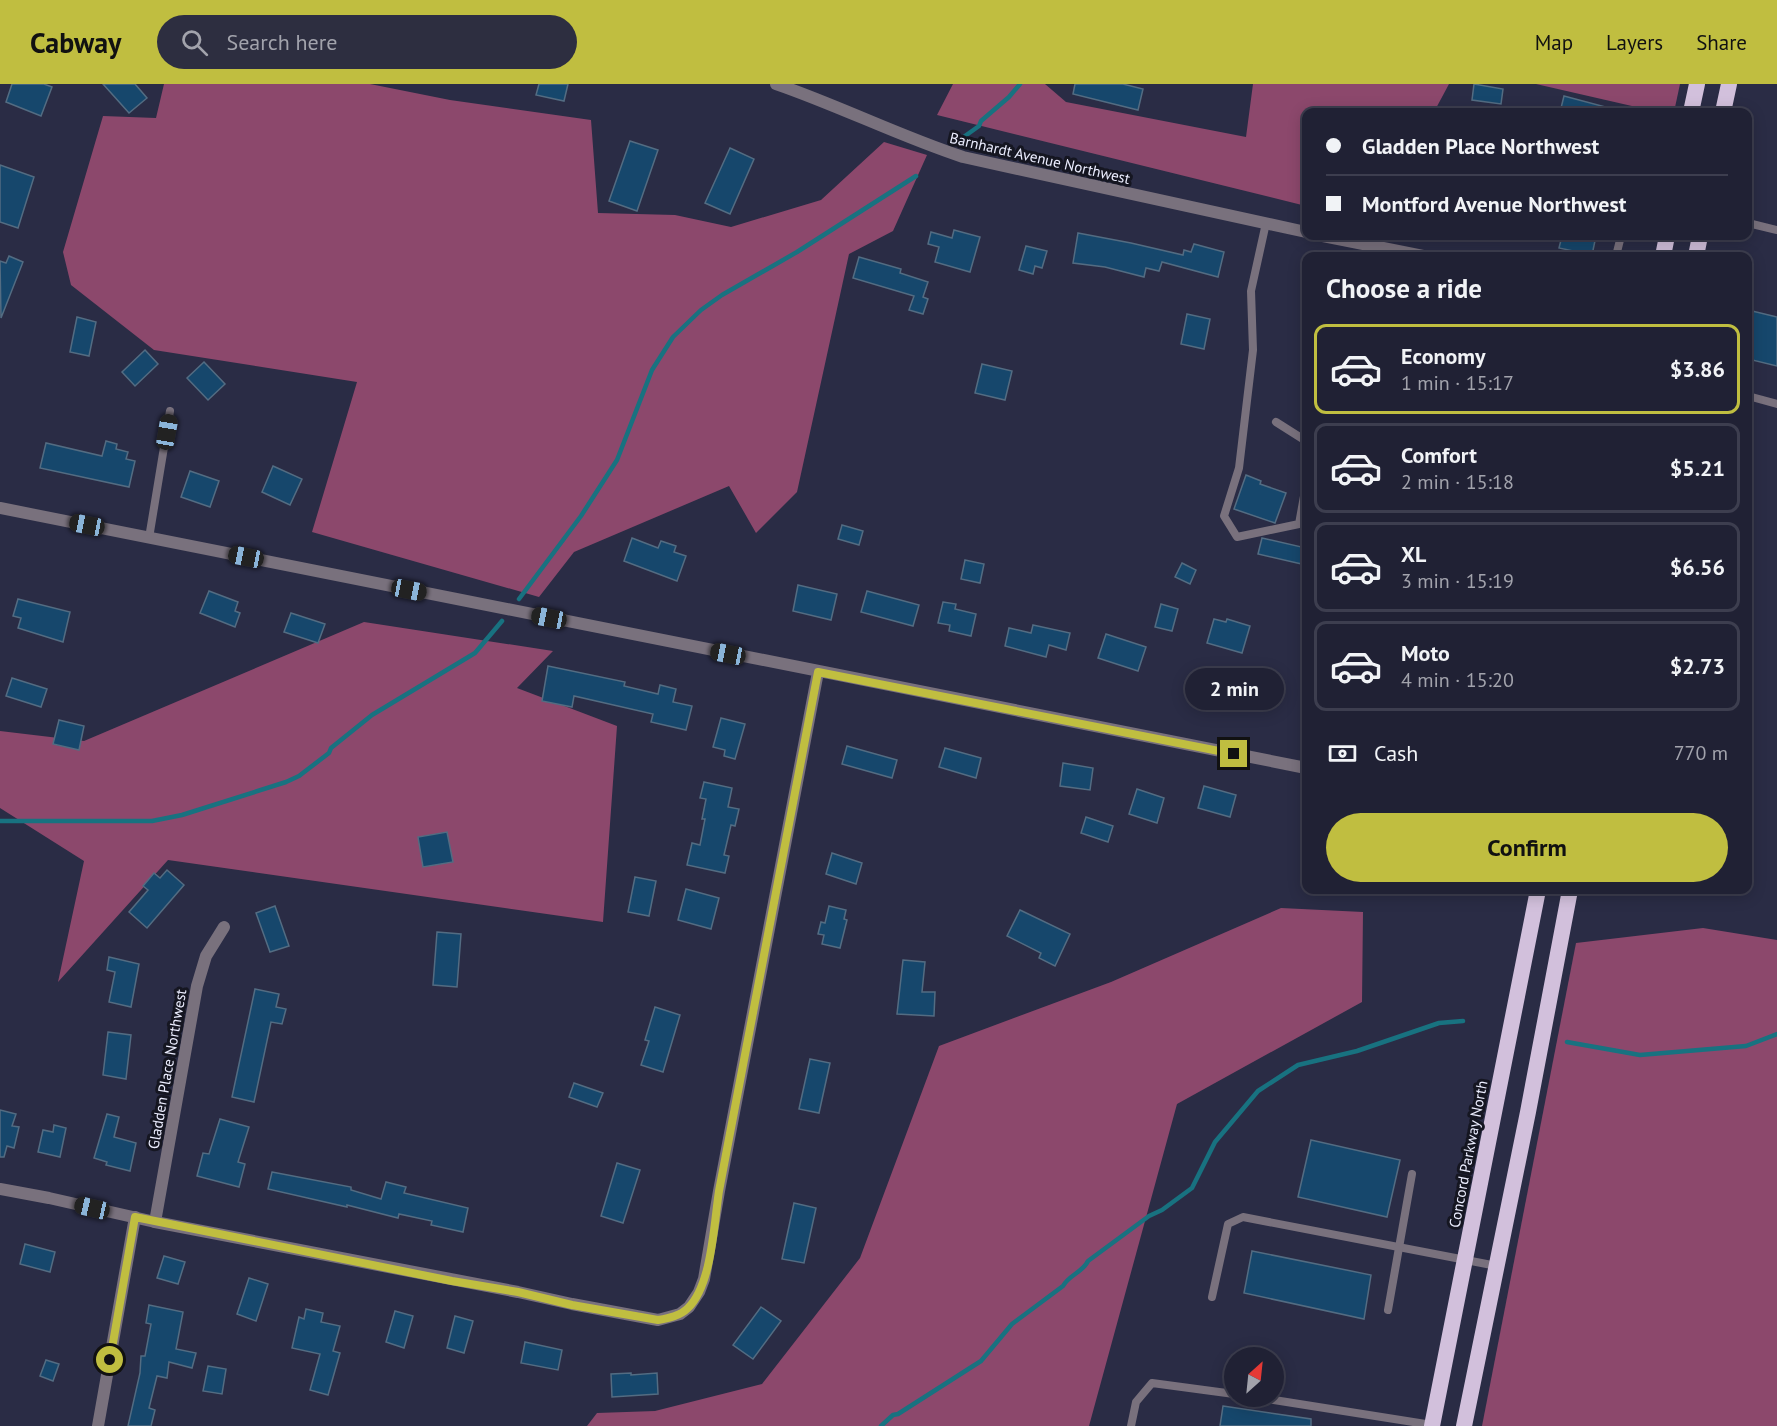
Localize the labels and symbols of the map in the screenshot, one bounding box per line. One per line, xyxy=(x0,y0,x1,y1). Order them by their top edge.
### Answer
street label: Barnhardt Avenue Northwest xyxy=(948,128,1132,188)
car xyxy=(155,413,179,451)
car xyxy=(68,513,106,537)
car xyxy=(227,545,265,569)
car xyxy=(390,578,428,602)
car xyxy=(530,606,568,630)
car xyxy=(709,642,747,666)
callout: 2 min xyxy=(1184,667,1284,709)
route end xyxy=(1220,740,1247,767)
street label: Gladden Place Northwest xyxy=(144,988,190,1150)
street label: Concord Parkway North xyxy=(1444,1079,1492,1229)
car xyxy=(72,1195,112,1221)
route start xyxy=(96,1346,123,1373)
north arrow xyxy=(1224,1347,1284,1407)

